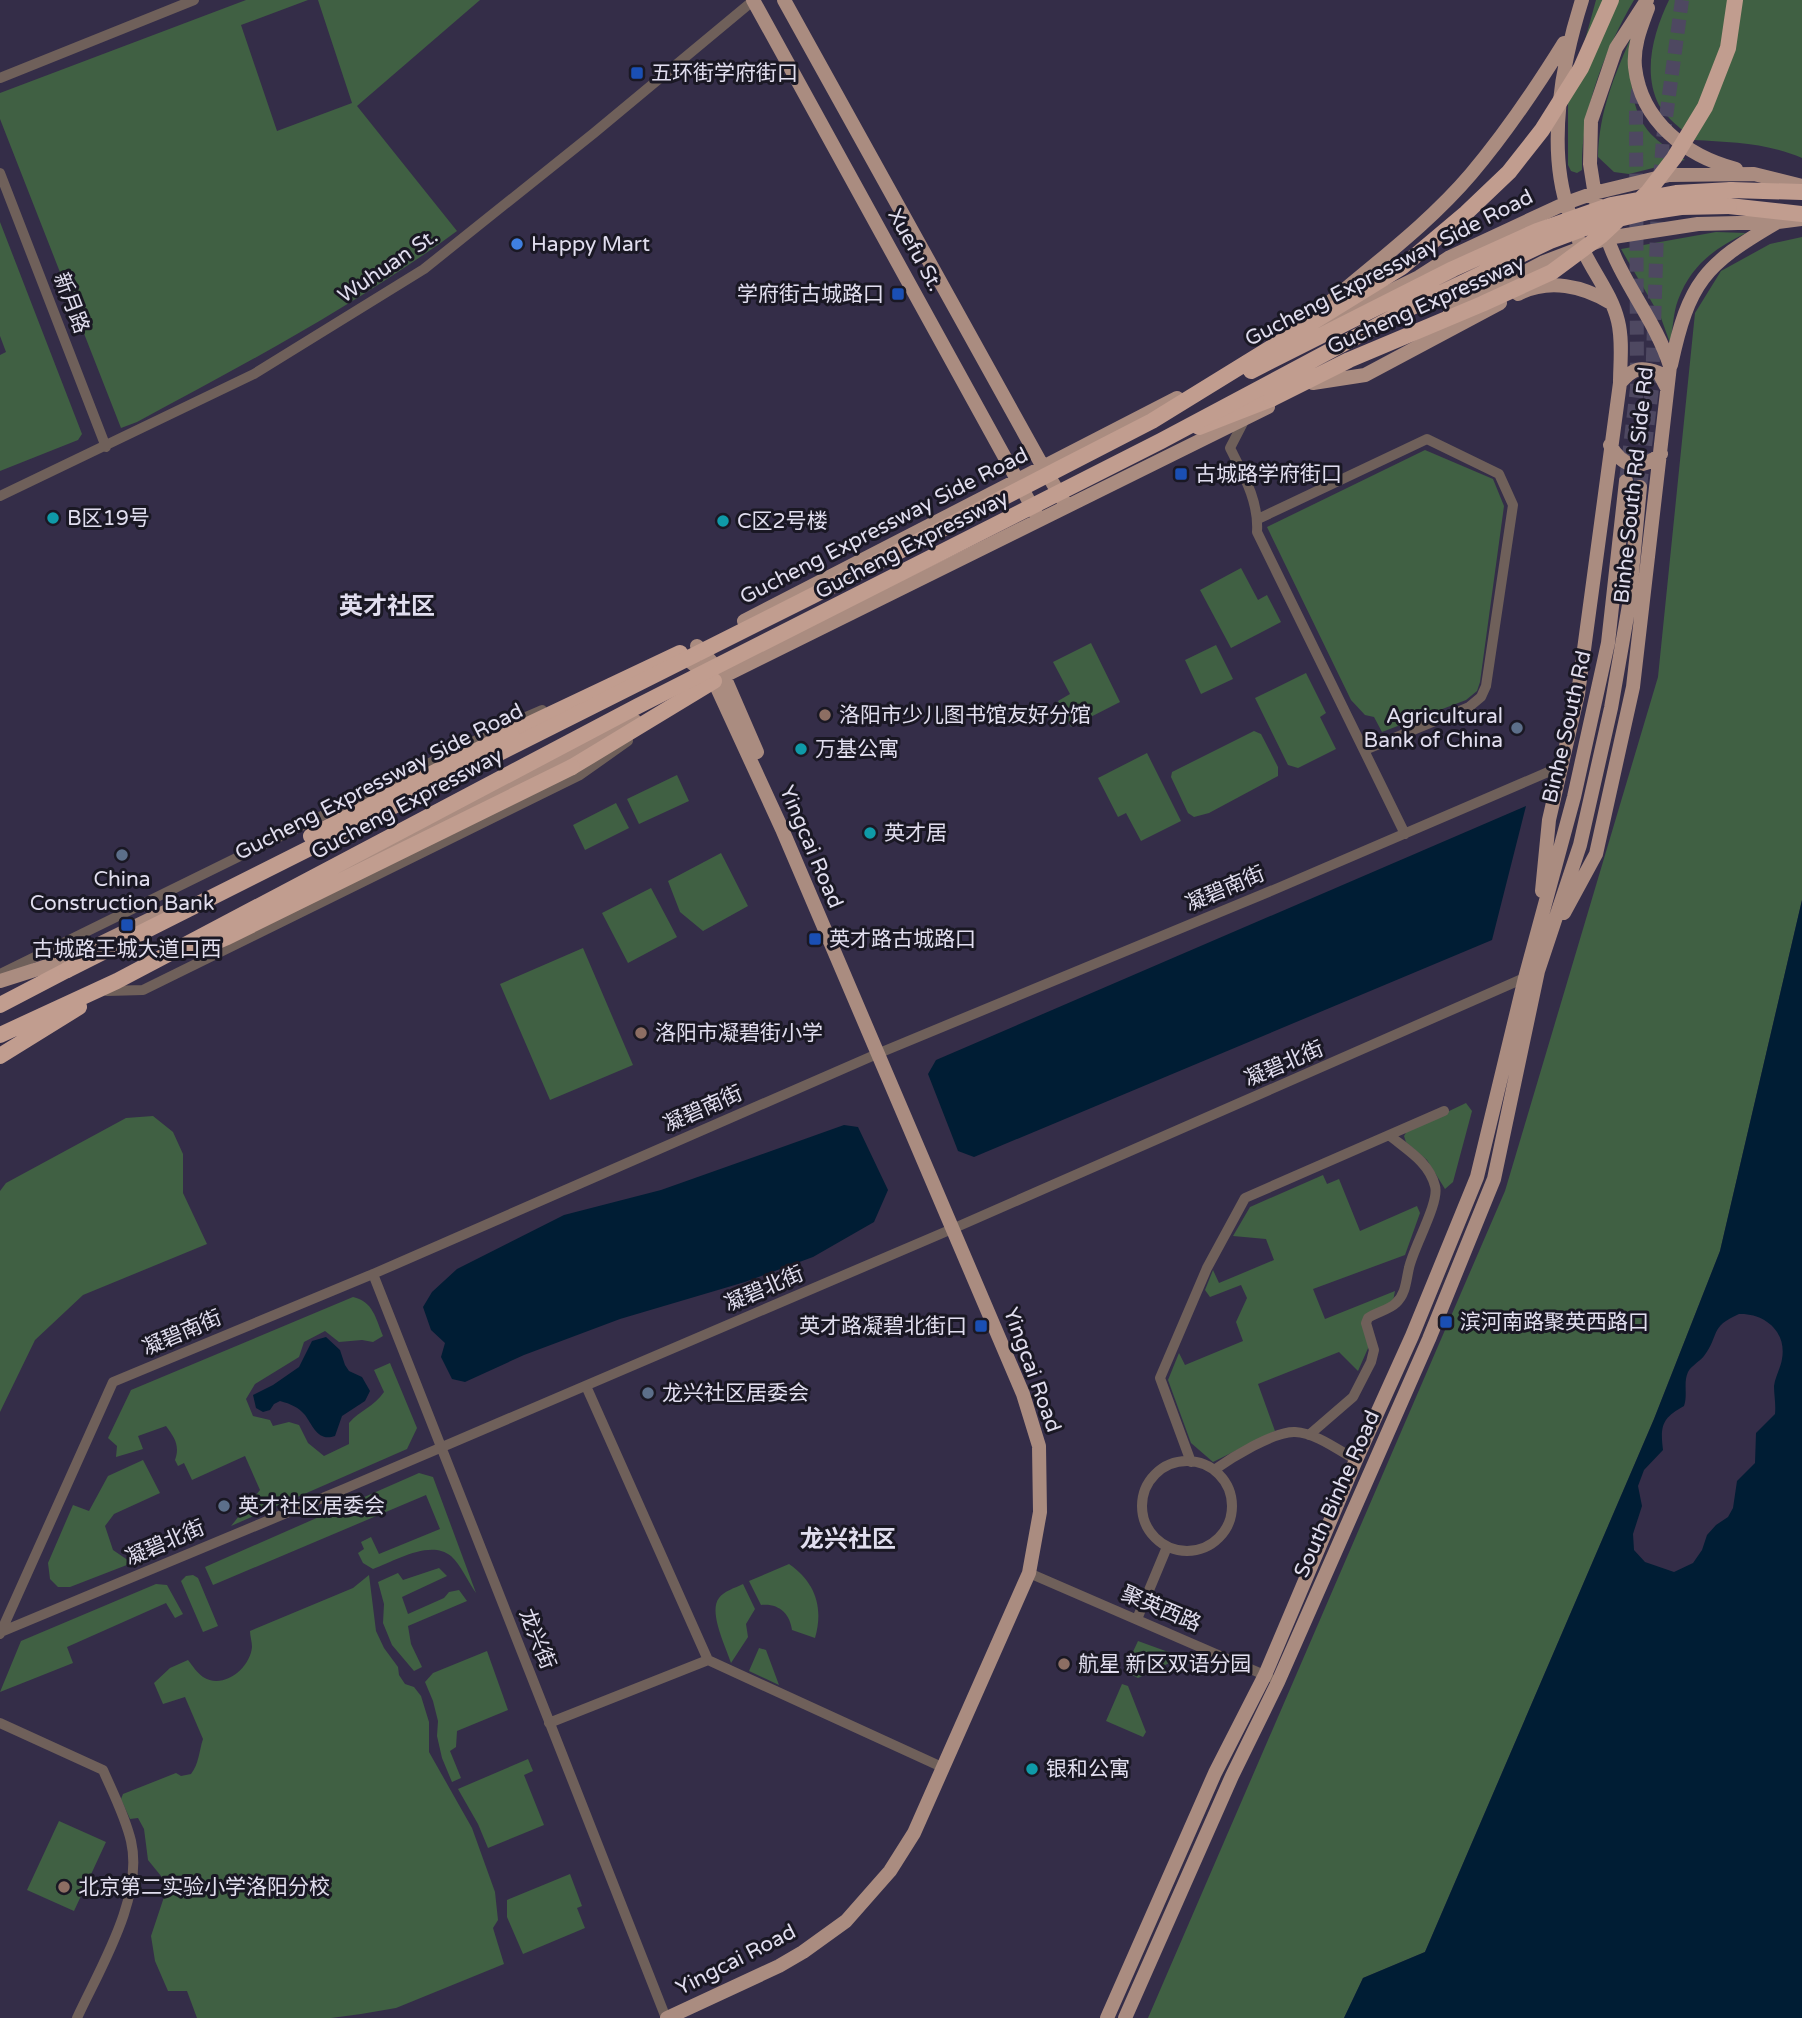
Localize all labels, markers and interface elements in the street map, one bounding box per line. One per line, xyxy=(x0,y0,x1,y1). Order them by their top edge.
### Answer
place label: 五环街学府街口 xyxy=(651,61,798,86)
marker: 五环街学府街口 xyxy=(629,65,645,81)
street label: Gucheng Expressway Side Road xyxy=(1241,184,1537,352)
street label: Xuefu St. xyxy=(882,204,948,296)
street label: Wuhuan St. xyxy=(333,224,443,308)
place label: Happy Mart xyxy=(531,232,650,257)
marker: Happy Mart xyxy=(509,236,525,252)
street label: Gucheng Expressway xyxy=(1324,250,1528,360)
street label: 新月路 xyxy=(48,269,94,337)
place label: 学府街古城路口 xyxy=(737,282,884,307)
marker: 学府街古城路口 xyxy=(890,286,906,302)
street label: Binhe South Rd Side Rd xyxy=(1609,365,1659,605)
street label: Gucheng Expressway Side Road xyxy=(736,442,1032,610)
place label: 古城路学府街口 xyxy=(1195,462,1342,487)
marker: 古城路学府街口 xyxy=(1173,466,1189,482)
street label: Gucheng Expressway xyxy=(811,485,1013,605)
place label: B区19号 xyxy=(67,506,150,531)
place label: C区2号楼 xyxy=(737,509,828,534)
marker: B区19号 xyxy=(45,510,61,526)
marker: C区2号楼 xyxy=(715,513,731,529)
district label: 英才社区 xyxy=(339,592,435,621)
street label: Binhe South Rd xyxy=(1537,648,1597,806)
street label: Gucheng Expressway Side Road xyxy=(231,698,527,866)
place label: 洛阳市少儿图书馆友好分馆 xyxy=(839,703,1091,728)
place label: Agricultural Bank of China xyxy=(1364,704,1503,753)
marker: 洛阳市少儿图书馆友好分馆 xyxy=(817,707,833,723)
marker: Agricultural Bank of China xyxy=(1509,720,1525,736)
place label: 万基公寓 xyxy=(815,737,899,762)
marker: 万基公寓 xyxy=(793,741,809,757)
street label: Gucheng Expressway xyxy=(307,743,507,865)
street label: Yingcai Road xyxy=(774,782,848,912)
place label: 英才居 xyxy=(884,821,947,846)
marker: 英才居 xyxy=(862,825,878,841)
marker: China Construction Bank xyxy=(114,847,130,863)
street label: 凝碧南街 xyxy=(1181,861,1269,917)
place label: China Construction Bank xyxy=(30,867,214,916)
marker: 古城路王城大道口西 xyxy=(119,917,135,933)
place label: 英才路古城路口 xyxy=(829,927,976,952)
marker: 英才路古城路口 xyxy=(807,931,823,947)
place label: 古城路王城大道口西 xyxy=(33,937,222,962)
place label: 洛阳市凝碧街小学 xyxy=(655,1021,823,1046)
marker: 洛阳市凝碧街小学 xyxy=(633,1025,649,1041)
street label: 凝碧北街 xyxy=(1240,1036,1328,1092)
street label: 凝碧南街 xyxy=(660,1080,746,1138)
street label: 凝碧北街 xyxy=(720,1261,808,1317)
street label: Yingcai Road xyxy=(998,1304,1066,1436)
street label: 凝碧南街 xyxy=(138,1305,226,1361)
place label: 滨河南路聚英西路口 xyxy=(1460,1310,1649,1335)
place label: 英才路凝碧北街口 xyxy=(799,1314,967,1339)
marker: 滨河南路聚英西路口 xyxy=(1438,1314,1454,1330)
marker: 英才路凝碧北街口 xyxy=(973,1318,989,1334)
place label: 龙兴社区居委会 xyxy=(662,1381,809,1406)
marker: 龙兴社区居委会 xyxy=(640,1385,656,1401)
street label: South Binhe Road xyxy=(1289,1407,1385,1581)
place label: 英才社区居委会 xyxy=(238,1494,385,1519)
marker: 英才社区居委会 xyxy=(216,1498,232,1514)
street label: 凝碧北街 xyxy=(121,1515,209,1571)
district label: 龙兴社区 xyxy=(800,1525,896,1554)
street label: 聚英西路 xyxy=(1117,1581,1205,1637)
street label: 龙兴街 xyxy=(514,1605,560,1673)
place label: 航星 新区双语分园 xyxy=(1078,1652,1251,1677)
marker: 航星 新区双语分园 xyxy=(1056,1656,1072,1672)
place label: 银和公寓 xyxy=(1046,1757,1130,1782)
marker: 银和公寓 xyxy=(1024,1761,1040,1777)
place label: 北京第二实验小学洛阳分校 xyxy=(78,1875,330,1900)
marker: 北京第二实验小学洛阳分校 xyxy=(56,1879,72,1895)
street label: Yingcai Road xyxy=(672,1919,800,2001)

